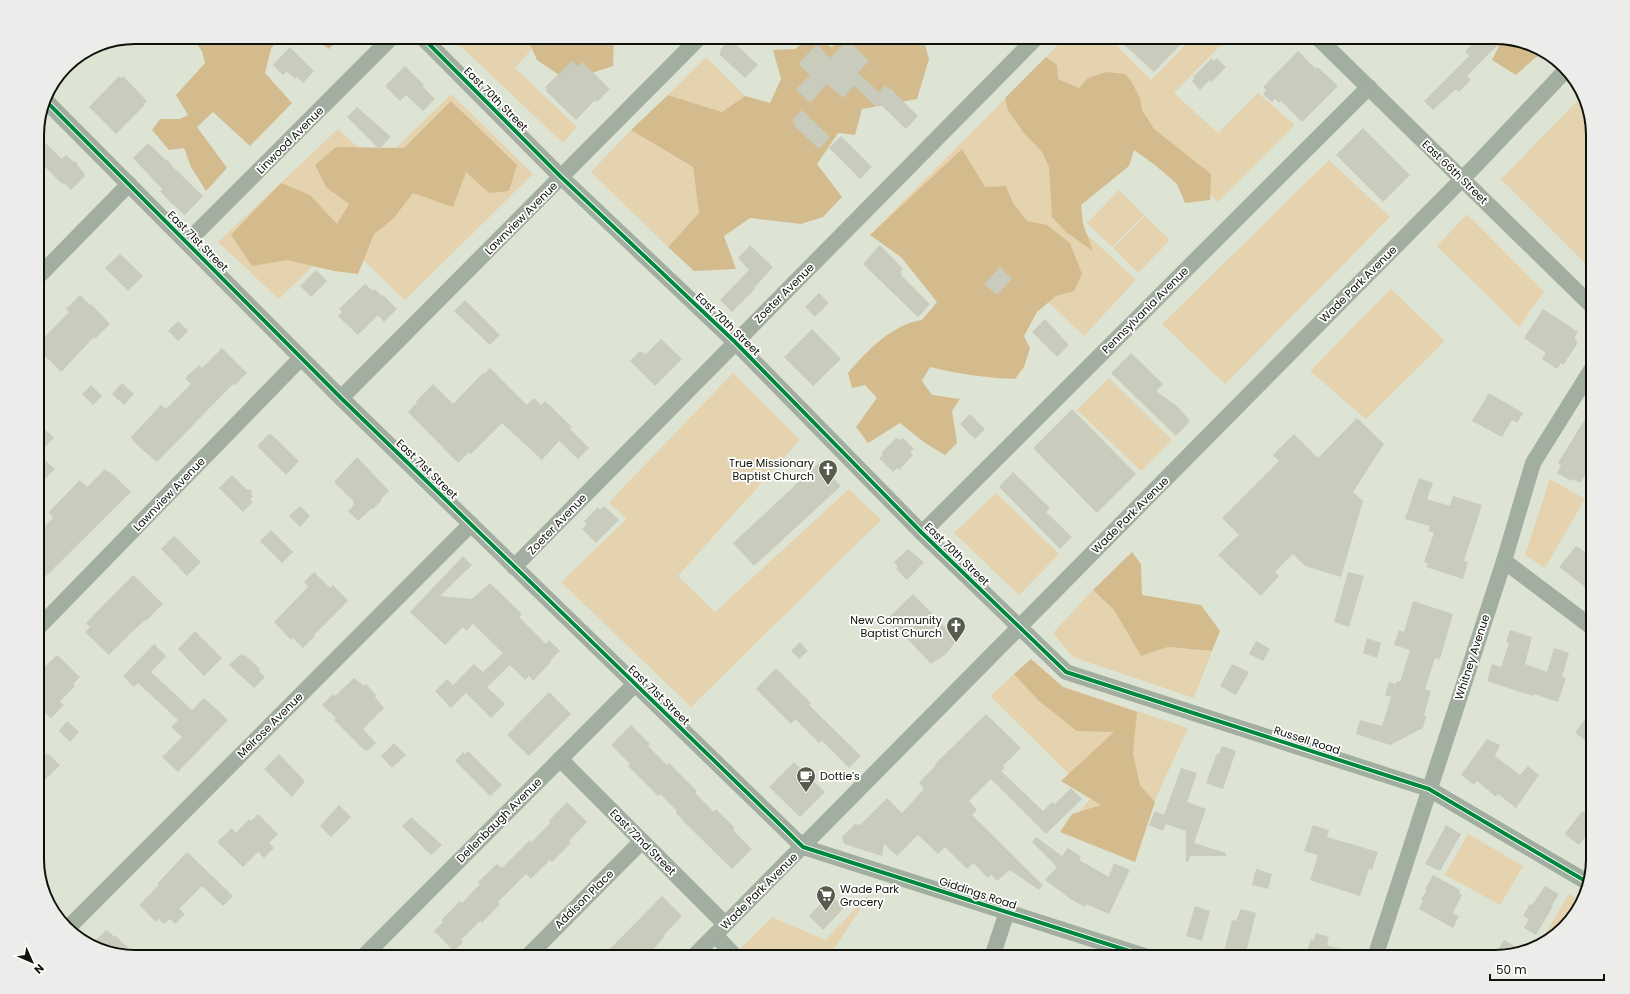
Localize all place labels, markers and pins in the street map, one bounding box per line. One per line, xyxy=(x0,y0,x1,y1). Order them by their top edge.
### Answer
place label: True Missionary Baptist Church xyxy=(729,455,815,484)
church icon: True Missionary Baptist Church xyxy=(817,458,839,486)
place label: New Community Baptist Church xyxy=(850,612,943,641)
church icon: New Community Baptist Church xyxy=(945,615,967,643)
cafe icon: Dottie's xyxy=(795,765,817,793)
place label: Dottie's xyxy=(820,768,860,784)
place label: Wade Park Grocery xyxy=(840,881,899,910)
supermarket icon: Wade Park Grocery xyxy=(815,884,837,912)

